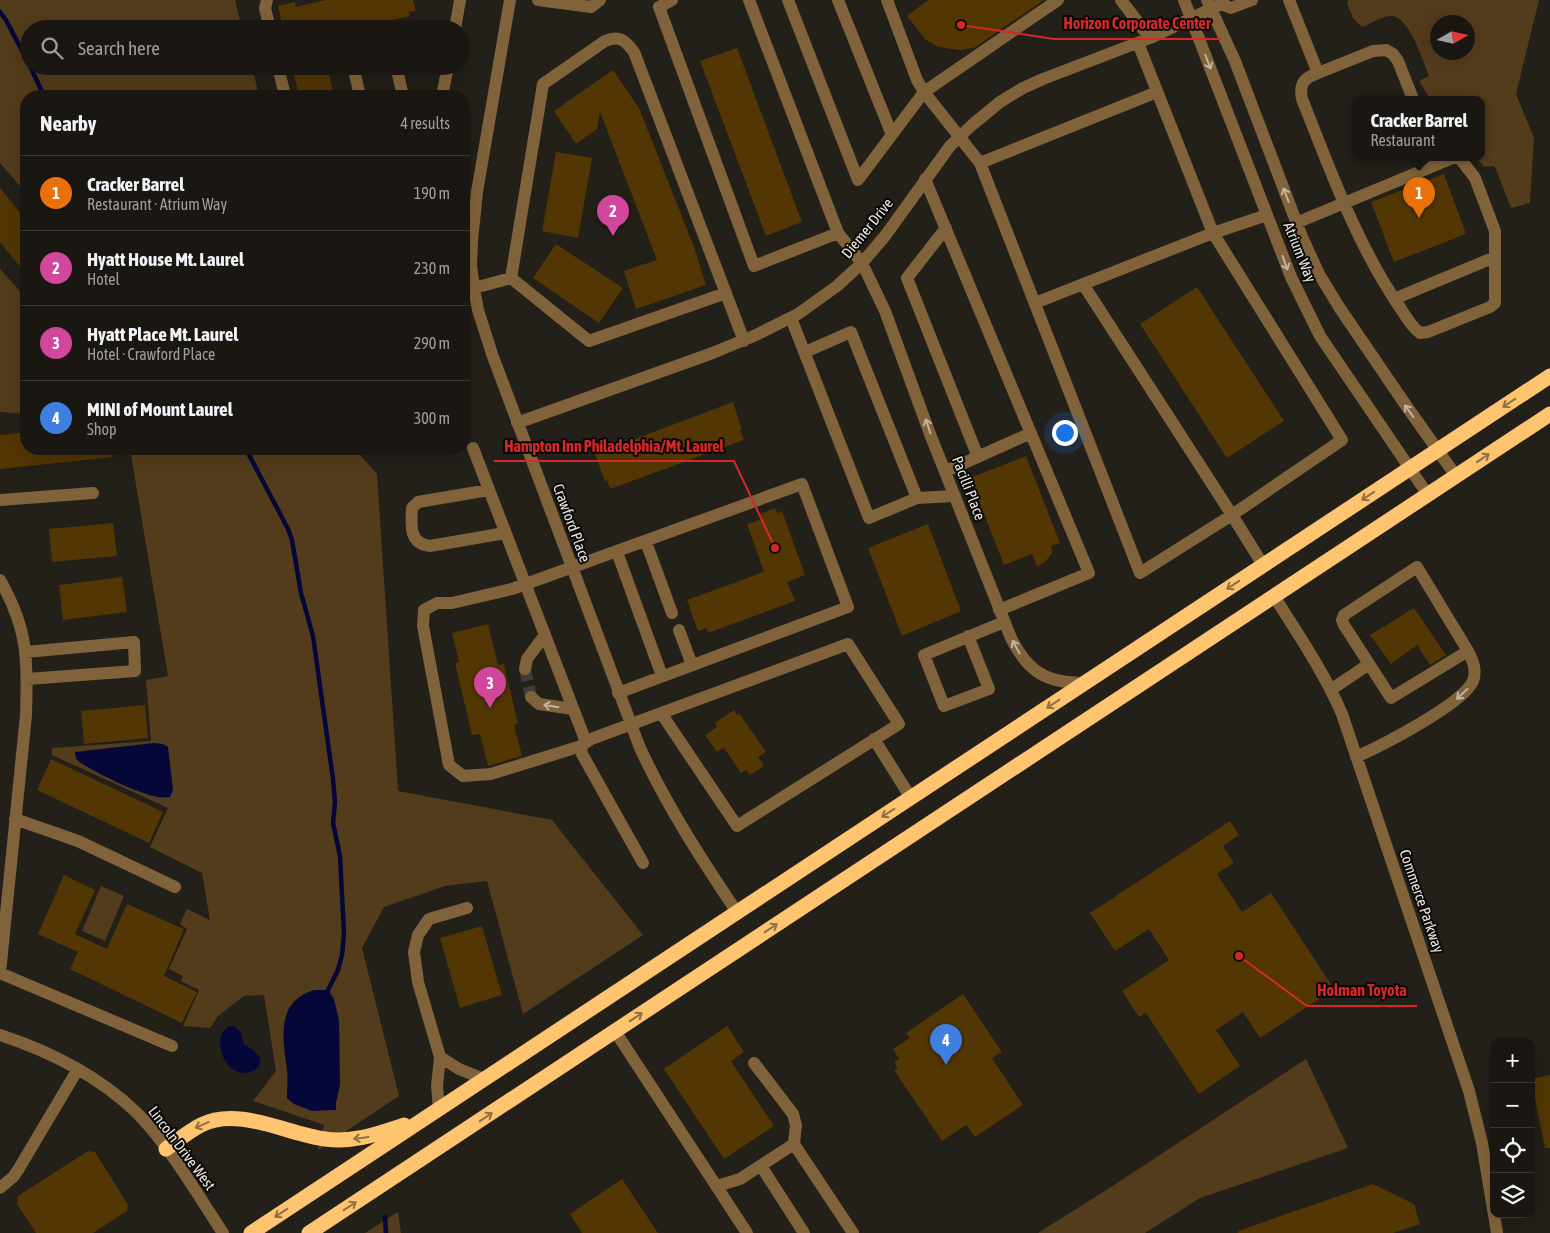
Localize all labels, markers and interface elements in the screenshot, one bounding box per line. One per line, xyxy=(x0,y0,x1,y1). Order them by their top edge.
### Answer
callout: Horizon Corporate Center xyxy=(1054,8,1221,39)
text: Horizon Corporate Center xyxy=(1063,14,1211,32)
north arrow xyxy=(1430,15,1475,60)
search box xyxy=(20,20,470,75)
icon: search xyxy=(38,34,66,62)
text: Search here xyxy=(78,37,160,59)
one-way arrow xyxy=(1204,54,1213,69)
popup xyxy=(1353,96,1485,161)
text: Cracker Barrel xyxy=(1370,109,1468,131)
text: Nearby xyxy=(40,111,96,135)
text: 4 results xyxy=(400,114,450,132)
text: Restaurant xyxy=(1370,131,1435,149)
text: Cracker Barrel xyxy=(87,173,184,195)
pin: 1 xyxy=(1403,177,1435,218)
text: 1 xyxy=(52,184,60,202)
text: 190 m xyxy=(414,184,450,202)
one-way arrow xyxy=(1281,187,1290,203)
text: Restaurant · Atrium Way xyxy=(87,195,227,213)
pin: 2 xyxy=(597,195,629,236)
street label: Diemer Drive xyxy=(838,195,896,261)
street label: Atrium Way xyxy=(1280,220,1320,284)
text: Hyatt House Mt. Laurel xyxy=(87,248,244,270)
one-way arrow xyxy=(1281,254,1290,270)
text: 2 xyxy=(52,259,60,277)
text: 230 m xyxy=(414,259,450,277)
text: Hotel xyxy=(87,270,120,288)
text: Hyatt Place Mt. Laurel xyxy=(87,323,238,345)
text: 3 xyxy=(52,334,60,352)
text: 290 m xyxy=(414,334,450,352)
text: Hotel · Crawford Place xyxy=(87,345,215,363)
text: MINI of Mount Laurel xyxy=(87,398,233,420)
one-way arrow xyxy=(1503,398,1517,408)
one-way arrow xyxy=(1404,405,1415,418)
text: 4 xyxy=(52,409,60,427)
text: 300 m xyxy=(414,409,450,427)
one-way arrow xyxy=(922,418,932,434)
text: Shop xyxy=(87,420,117,438)
your location xyxy=(1052,420,1078,446)
callout: Hampton Inn Philadelphia/Mt. Laurel xyxy=(494,430,734,461)
text: Hampton Inn Philadelphia/Mt. Laurel xyxy=(504,437,724,455)
one-way arrow xyxy=(1475,453,1489,463)
street label: Pacilli Place xyxy=(949,454,989,523)
street label: Crawford Place xyxy=(550,481,594,565)
one-way arrow xyxy=(1362,491,1376,501)
one-way arrow xyxy=(1226,581,1240,591)
one-way arrow xyxy=(1010,640,1020,654)
pin: 3 xyxy=(474,667,506,708)
one-way arrow xyxy=(1455,688,1468,700)
one-way arrow xyxy=(1047,699,1061,709)
one-way arrow xyxy=(543,701,559,711)
one-way arrow xyxy=(882,808,896,818)
street label: Commerce Parkway xyxy=(1396,847,1448,955)
one-way arrow xyxy=(764,923,778,933)
callout: Holman Toyota xyxy=(1307,975,1417,1006)
text: Holman Toyota xyxy=(1317,981,1407,999)
one-way arrow xyxy=(628,1012,642,1022)
pin: 4 xyxy=(930,1024,962,1065)
map controls xyxy=(1490,1038,1535,1218)
button: + xyxy=(1490,1038,1535,1083)
button: − xyxy=(1490,1083,1535,1128)
street label: Lincoln Drive West xyxy=(145,1103,219,1193)
one-way arrow xyxy=(478,1111,492,1121)
one-way arrow xyxy=(195,1120,210,1130)
button: locate xyxy=(1490,1128,1535,1173)
one-way arrow xyxy=(353,1134,369,1144)
button: layers xyxy=(1490,1173,1535,1218)
one-way arrow xyxy=(343,1201,357,1211)
one-way arrow xyxy=(275,1208,289,1218)

